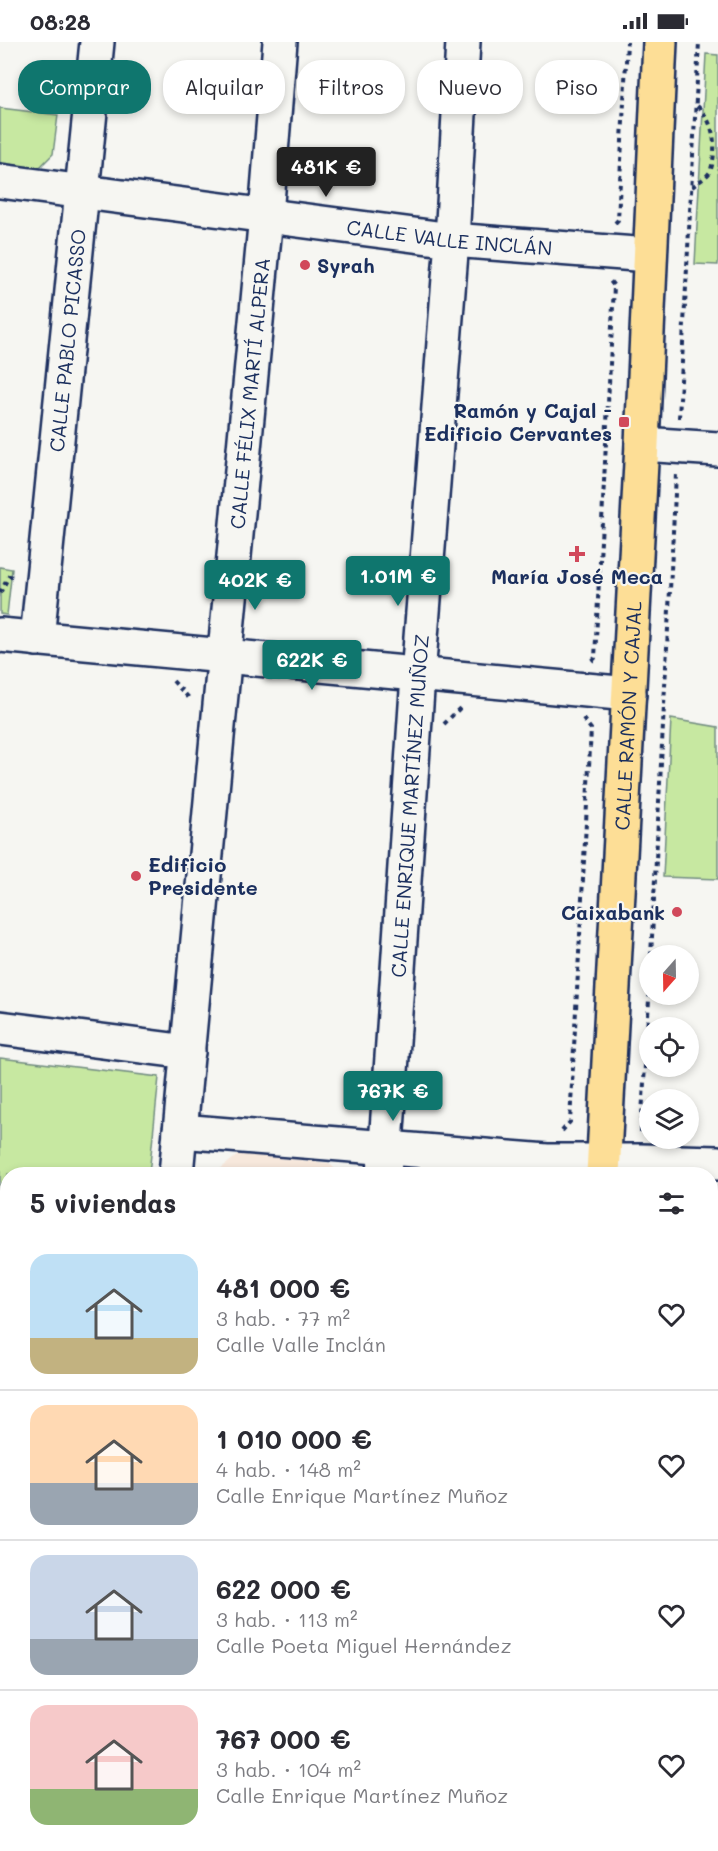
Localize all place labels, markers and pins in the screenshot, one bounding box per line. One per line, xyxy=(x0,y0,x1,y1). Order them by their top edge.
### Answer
pin: 481K € xyxy=(277,147,375,198)
place label: Syrah xyxy=(317,252,375,278)
marker: Syrah xyxy=(298,258,312,272)
place label: Ramón y Cajal - Edificio Cervantes xyxy=(424,397,612,446)
marker: Ramón y Cajal - Edificio Cervantes xyxy=(617,415,631,429)
marker: María José Meca xyxy=(570,547,584,561)
pin: 1.01M € xyxy=(343,556,453,607)
pin: 402K € xyxy=(206,560,304,611)
place label: María José Meca xyxy=(491,563,663,589)
pin: 622K € xyxy=(263,640,361,691)
place label: Edificio Presidente xyxy=(148,851,258,900)
marker: Edificio Presidente xyxy=(129,869,143,883)
place label: Caixabank xyxy=(561,899,665,925)
marker: Caixabank xyxy=(670,905,684,919)
pin: 767K € xyxy=(344,1071,442,1122)

